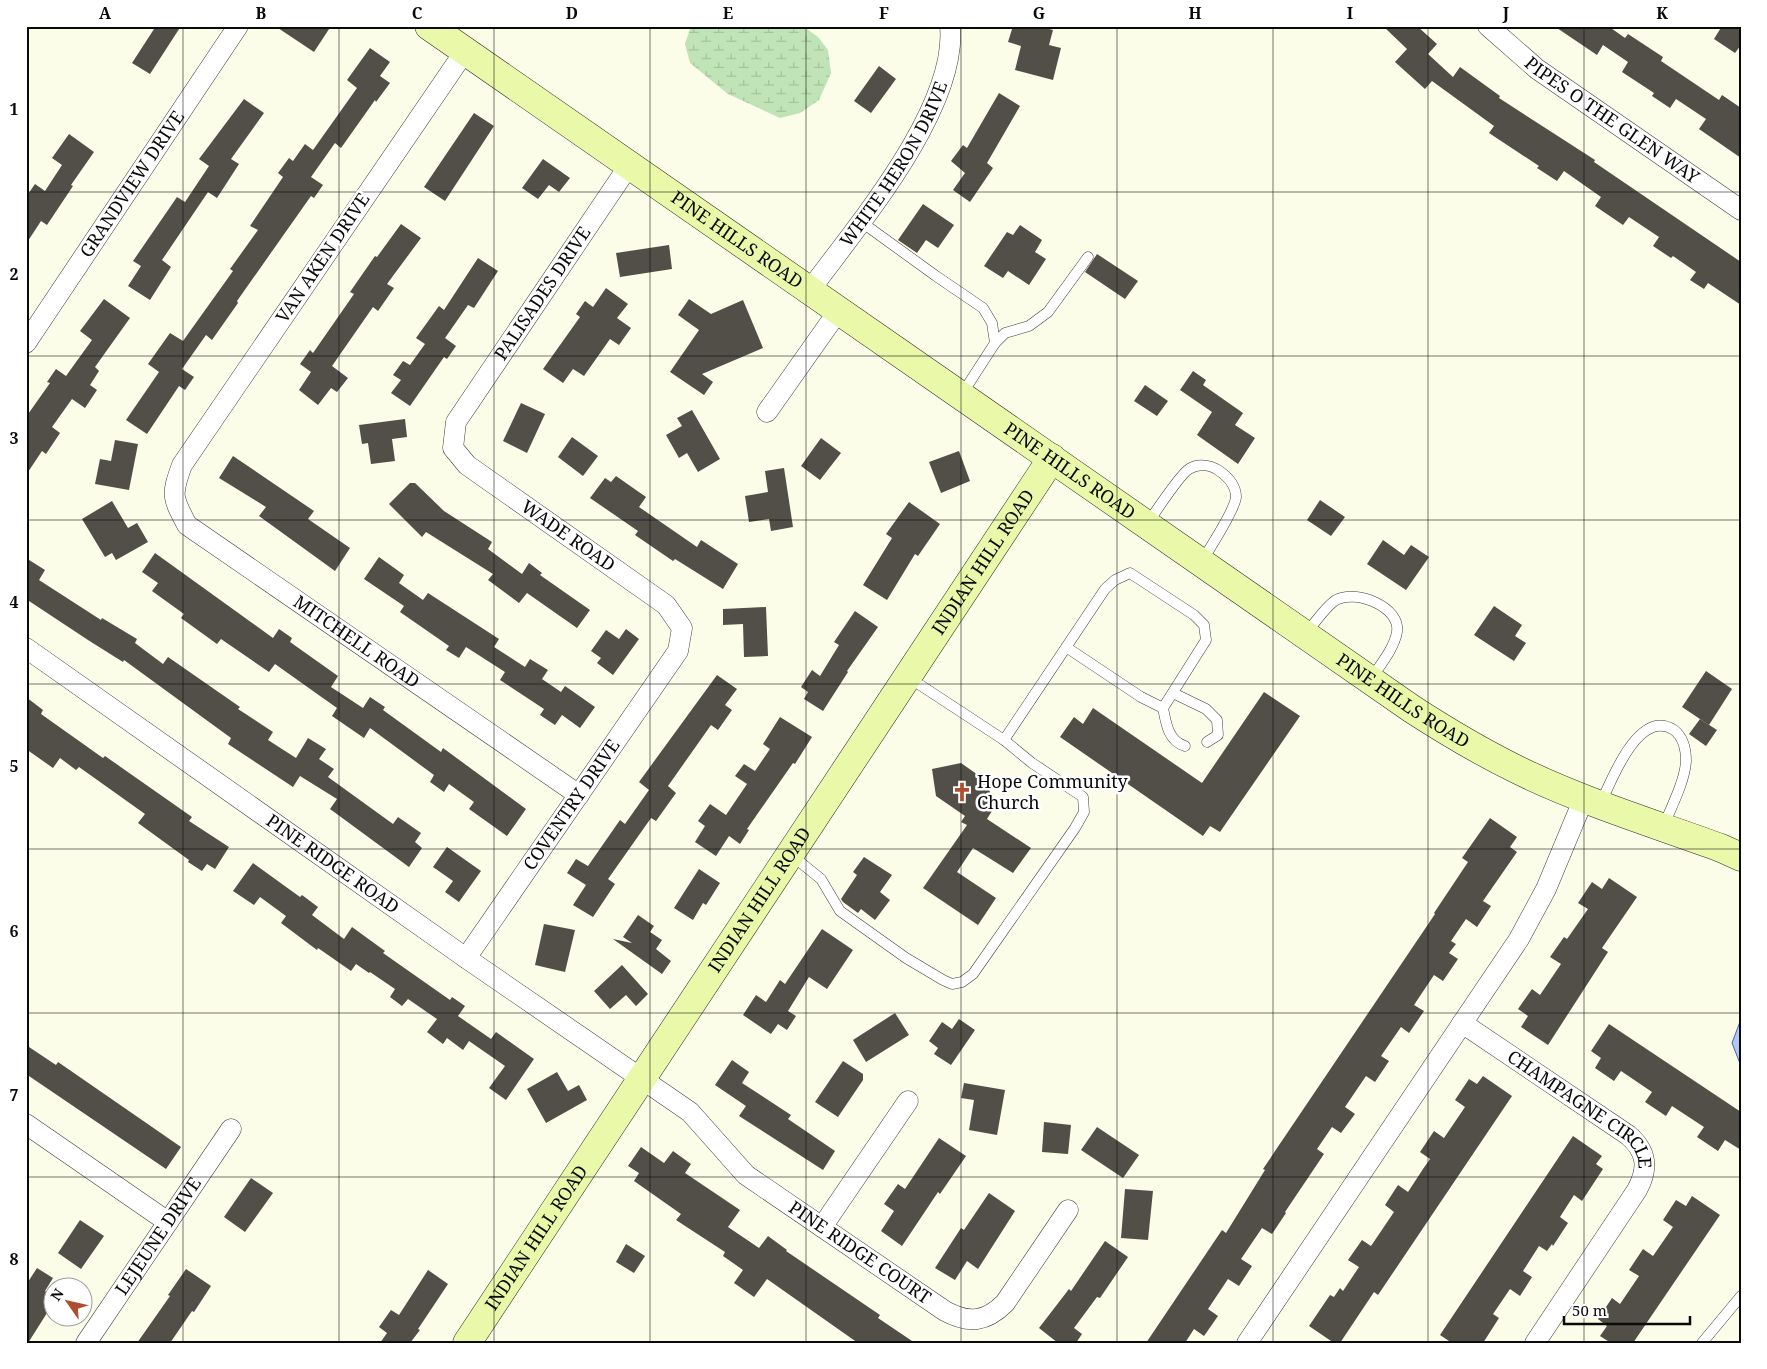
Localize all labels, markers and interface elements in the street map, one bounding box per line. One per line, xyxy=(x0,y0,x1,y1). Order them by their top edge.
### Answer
text: A xyxy=(99,2,112,24)
text: B xyxy=(256,2,267,24)
text: C xyxy=(412,2,423,24)
text: D xyxy=(566,2,578,24)
text: E xyxy=(723,2,733,24)
text: F xyxy=(879,2,889,24)
text: G xyxy=(1033,2,1045,24)
text: H xyxy=(1188,2,1202,24)
text: I xyxy=(1347,2,1353,24)
text: J xyxy=(1502,2,1510,24)
text: K xyxy=(1656,2,1668,24)
street label: PIPES O THE GLEN WAY xyxy=(1520,51,1705,189)
street label: WHITE HERON DRIVE xyxy=(834,78,952,251)
text: 1 xyxy=(9,98,19,120)
street label: GRANDVIEW DRIVE xyxy=(74,106,189,262)
street label: PINE HILLS ROAD xyxy=(667,185,808,293)
street label: VAN AKEN DRIVE xyxy=(270,188,375,327)
street label: PALISADES DRIVE xyxy=(488,221,596,364)
text: 2 xyxy=(9,263,19,285)
street label: PINE HILLS ROAD xyxy=(1000,416,1141,524)
text: 3 xyxy=(9,427,19,449)
street label: INDIAN HILL ROAD xyxy=(926,484,1039,639)
street label: WADE ROAD xyxy=(517,494,620,576)
street label: MITCHELL ROAD xyxy=(289,589,425,693)
text: 4 xyxy=(9,591,19,613)
street label: PINE HILLS ROAD xyxy=(1332,647,1474,753)
street label: COVENTRY DRIVE xyxy=(517,734,625,875)
text: 5 xyxy=(9,755,19,777)
place label: Hope Community Church xyxy=(977,769,1129,814)
church icon: Hope Community Church xyxy=(951,781,973,803)
street label: PINE RIDGE ROAD xyxy=(262,808,404,918)
street label: INDIAN HILL ROAD xyxy=(702,822,816,977)
text: 6 xyxy=(9,920,19,942)
street label: CHAMPAGNE CIRCLE xyxy=(1503,1044,1658,1169)
text: 7 xyxy=(9,1084,19,1106)
street label: INDIAN HILL ROAD xyxy=(479,1160,592,1315)
street label: LEJEUNE DRIVE xyxy=(109,1172,206,1299)
street label: PINE RIDGE COURT xyxy=(784,1195,936,1309)
text: 8 xyxy=(9,1248,19,1270)
north arrow xyxy=(42,1276,92,1326)
text: N xyxy=(46,1285,68,1304)
scale bar xyxy=(1564,1294,1691,1326)
text: 50 m xyxy=(1572,1300,1607,1320)

